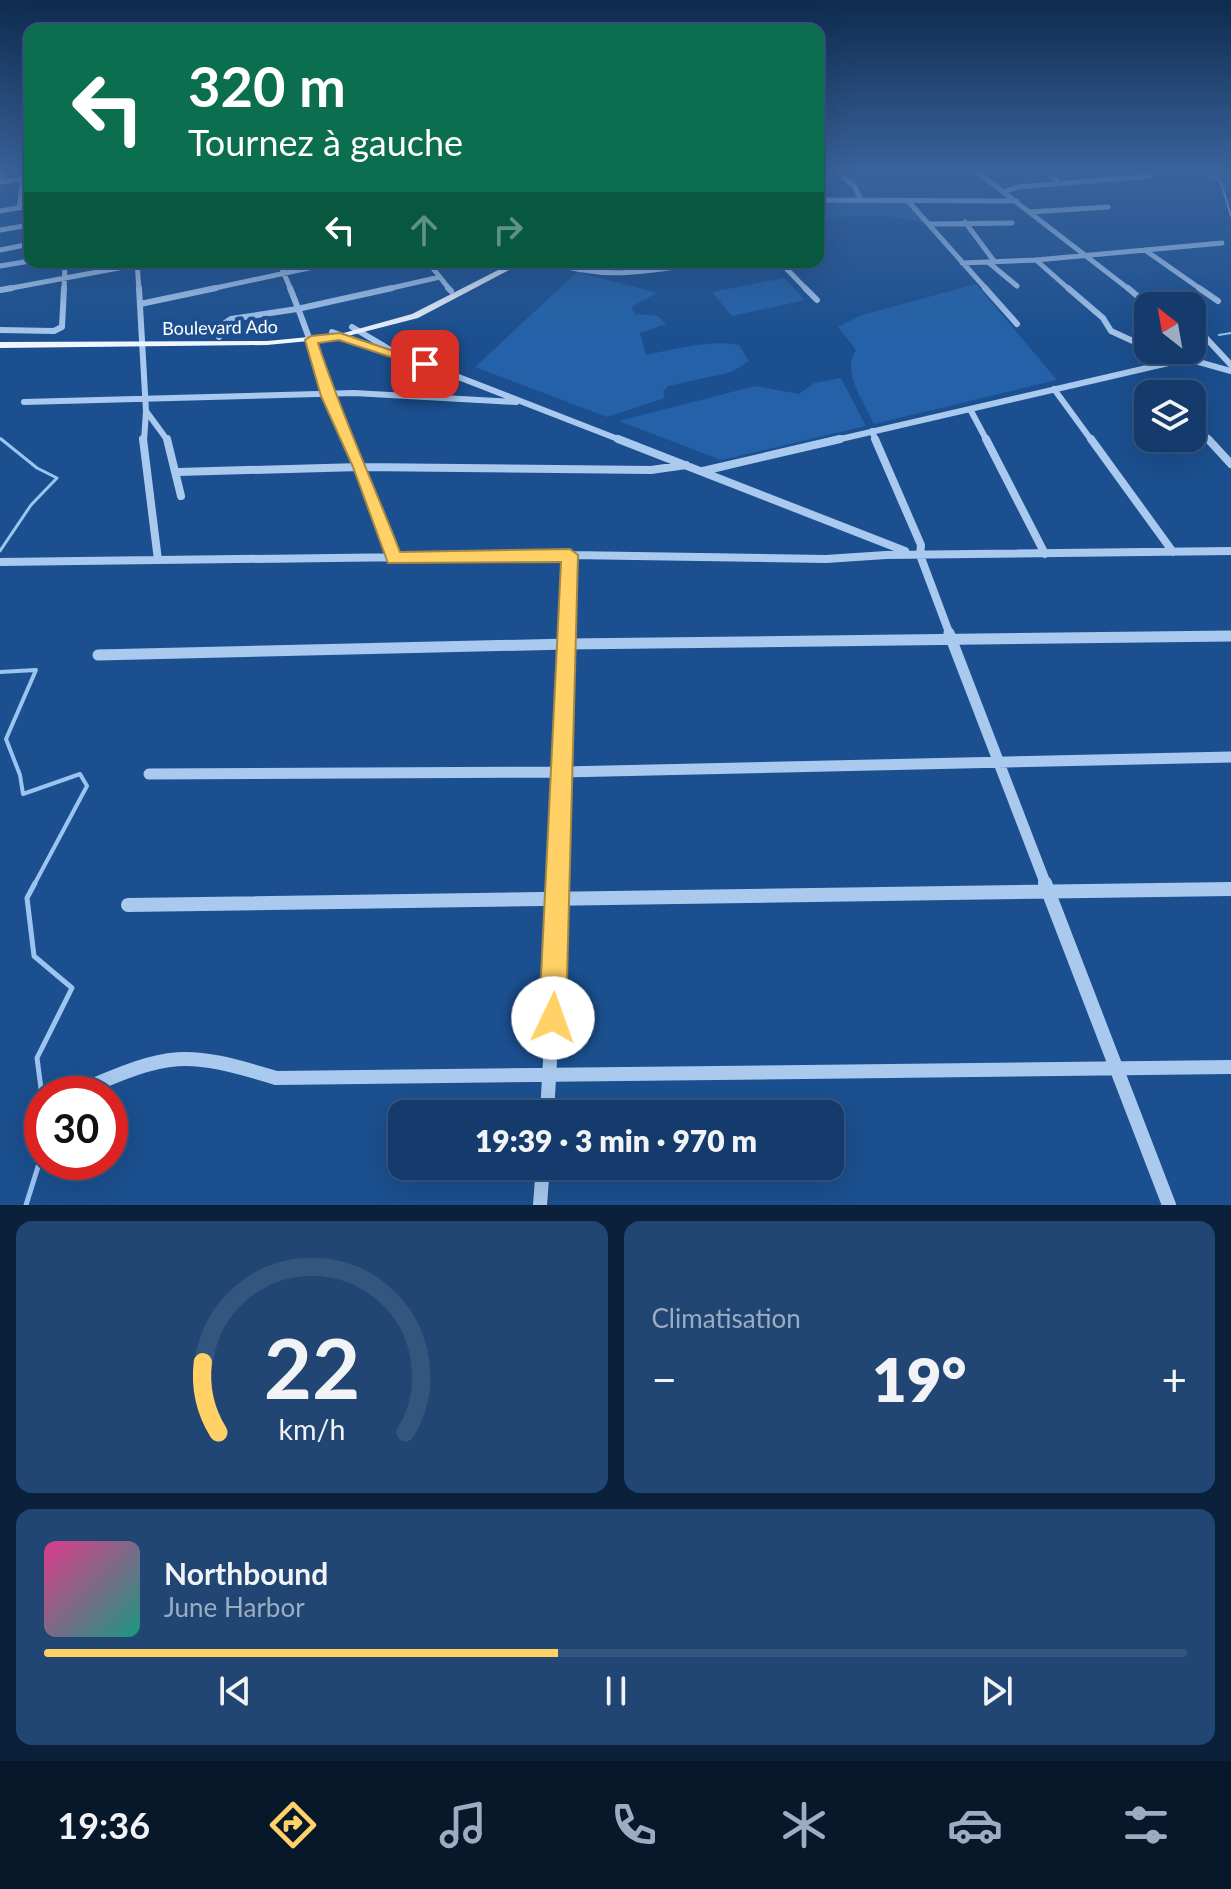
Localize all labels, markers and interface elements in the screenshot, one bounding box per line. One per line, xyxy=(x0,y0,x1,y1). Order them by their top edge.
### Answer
text: 320 m xyxy=(188,52,346,119)
icon: left xyxy=(56,56,160,160)
text: Tournez à gauche xyxy=(188,120,463,164)
icon: left xyxy=(318,208,362,252)
icon: ahead xyxy=(402,208,446,252)
icon: right xyxy=(486,208,530,252)
north arrow xyxy=(1134,292,1206,364)
map controls xyxy=(1134,292,1206,452)
street label: Boulevard Ado xyxy=(162,315,278,339)
pin xyxy=(391,330,459,398)
icon: arrive xyxy=(403,342,447,386)
button: layers xyxy=(1134,380,1206,452)
position arrow xyxy=(511,976,595,1060)
speed limit sign: 30 xyxy=(24,1076,128,1180)
text: 19:39 · 3 min · 970 m xyxy=(475,1122,757,1158)
text: Climatisation xyxy=(652,1302,801,1334)
text: 22 xyxy=(264,1317,360,1417)
text: 19° xyxy=(872,1343,967,1415)
text: − xyxy=(652,1353,677,1405)
text: + xyxy=(1161,1353,1187,1405)
text: km/h xyxy=(278,1412,345,1446)
text: Northbound xyxy=(164,1555,328,1591)
text: June Harbor xyxy=(164,1591,305,1623)
icon: previous xyxy=(213,1669,257,1713)
icon: pause xyxy=(594,1669,638,1713)
icon: next xyxy=(975,1669,1019,1713)
icon: directions xyxy=(265,1797,321,1853)
icon: music xyxy=(435,1797,491,1853)
icon: phone xyxy=(606,1797,662,1853)
icon: climate xyxy=(776,1797,832,1853)
icon: car xyxy=(947,1797,1003,1853)
icon: filters xyxy=(1118,1797,1174,1853)
text: 19:36 xyxy=(57,1803,150,1847)

